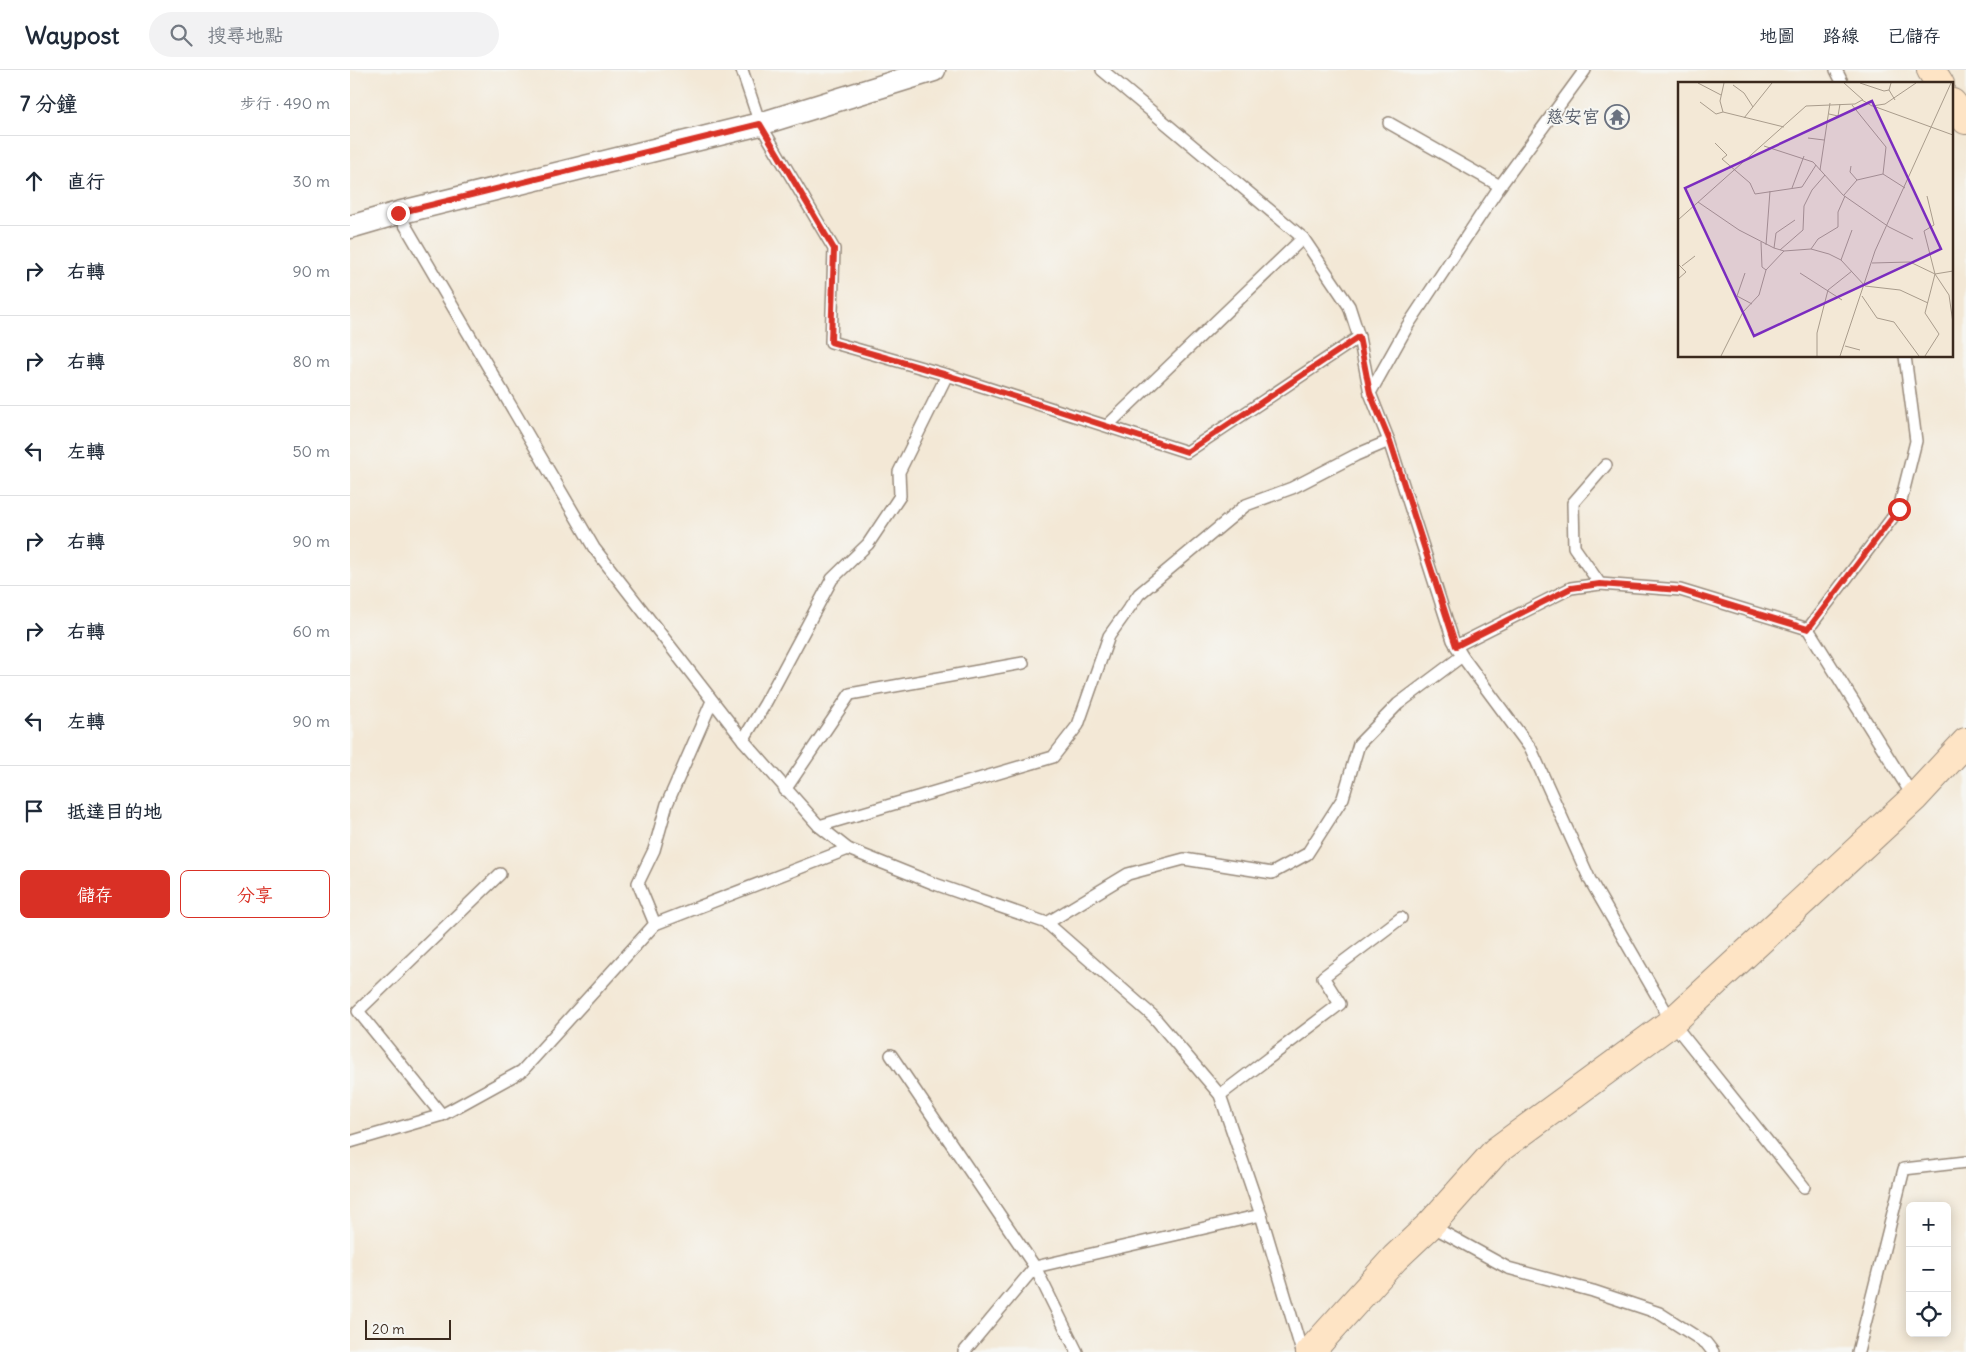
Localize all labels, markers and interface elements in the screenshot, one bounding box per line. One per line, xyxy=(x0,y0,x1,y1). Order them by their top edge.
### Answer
search box xyxy=(149,12,499,57)
text: Waypost xyxy=(25,20,119,50)
icon: search xyxy=(167,21,195,49)
text: 搜尋地點 xyxy=(207,23,283,47)
text: 地圖 xyxy=(1759,24,1795,47)
text: 路線 xyxy=(1823,24,1859,47)
text: 已儲存 xyxy=(1887,24,1941,47)
inset map xyxy=(1678,82,1954,358)
text: 7 分鐘 xyxy=(20,90,77,117)
text: 步行 · 490 m xyxy=(240,93,330,113)
temple icon: 慈安宮 xyxy=(1604,104,1630,130)
place label: 慈安宮 xyxy=(1546,105,1600,128)
icon: ahead xyxy=(20,167,48,195)
text: 直行 xyxy=(67,169,105,193)
text: 30 m xyxy=(293,171,330,191)
route end xyxy=(387,202,410,225)
icon: right xyxy=(20,257,48,285)
text: 右轉 xyxy=(67,259,105,283)
text: 90 m xyxy=(292,261,330,281)
icon: right xyxy=(20,347,48,375)
text: 右轉 xyxy=(67,349,105,373)
text: 80 m xyxy=(292,351,330,371)
icon: left xyxy=(20,437,48,465)
text: 左轉 xyxy=(67,439,105,463)
text: 50 m xyxy=(292,441,330,461)
route start xyxy=(1888,498,1911,521)
icon: right xyxy=(20,527,48,555)
text: 右轉 xyxy=(67,529,105,553)
text: 90 m xyxy=(292,531,330,551)
icon: right xyxy=(20,617,48,645)
text: 右轉 xyxy=(67,619,105,643)
text: 60 m xyxy=(292,621,330,641)
icon: left xyxy=(20,707,48,735)
text: 左轉 xyxy=(67,709,105,733)
text: 90 m xyxy=(292,711,330,731)
icon: arrive xyxy=(20,797,48,825)
text: 抵達目的地 xyxy=(67,799,162,823)
button: 儲存 xyxy=(20,870,170,918)
button: 分享 xyxy=(180,870,330,918)
map controls xyxy=(1906,1202,1951,1337)
button: + xyxy=(1906,1202,1951,1247)
button: − xyxy=(1906,1247,1951,1292)
button: locate xyxy=(1906,1292,1951,1337)
scale bar xyxy=(365,1317,451,1340)
text: 20 m xyxy=(372,1320,405,1338)

